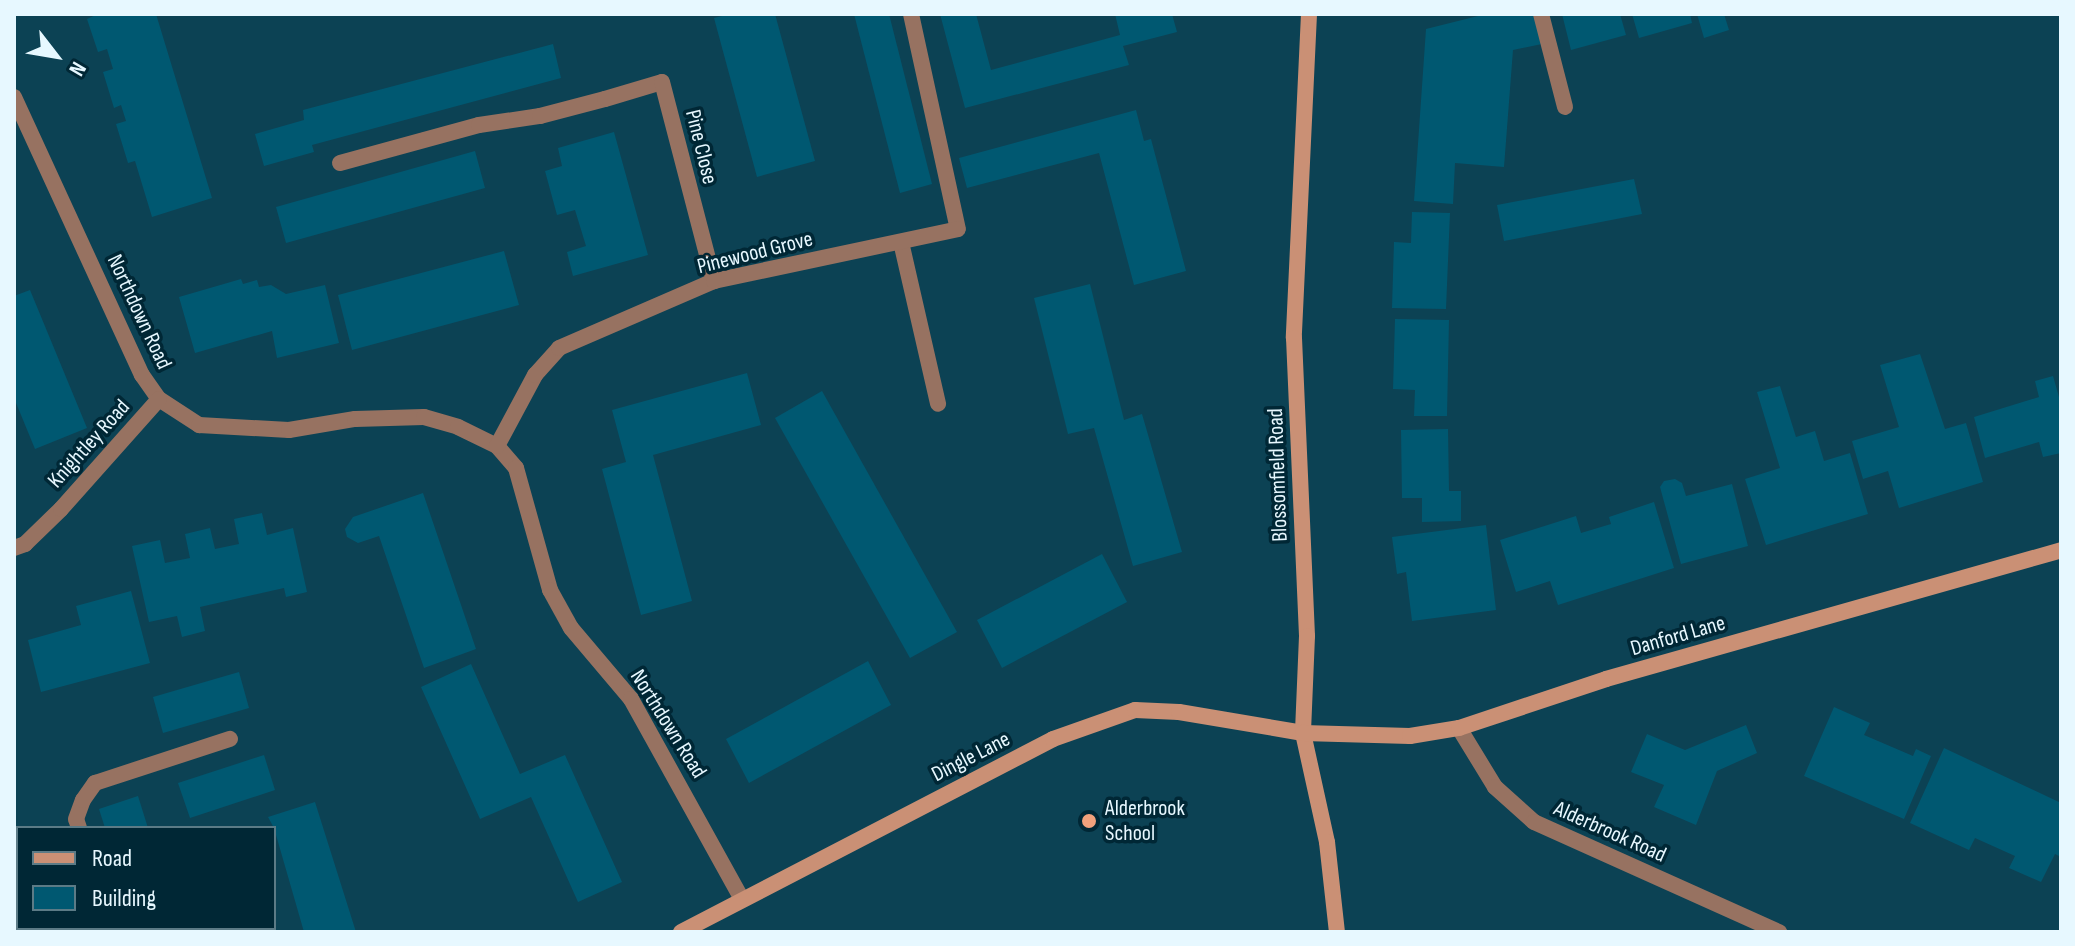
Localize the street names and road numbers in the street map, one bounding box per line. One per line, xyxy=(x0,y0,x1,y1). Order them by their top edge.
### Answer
street label: Pine Close xyxy=(679,107,723,187)
street label: Pinewood Grove xyxy=(695,226,815,280)
street label: Northdown Road xyxy=(101,251,177,373)
street label: Knightley Road xyxy=(42,394,136,494)
street label: Blossomfield Road xyxy=(1262,408,1294,542)
street label: Danford Lane xyxy=(1628,610,1728,662)
street label: Northdown Road xyxy=(624,665,712,783)
street label: Dingle Lane xyxy=(927,726,1015,788)
street label: Alderbrook Road xyxy=(1550,796,1670,868)

